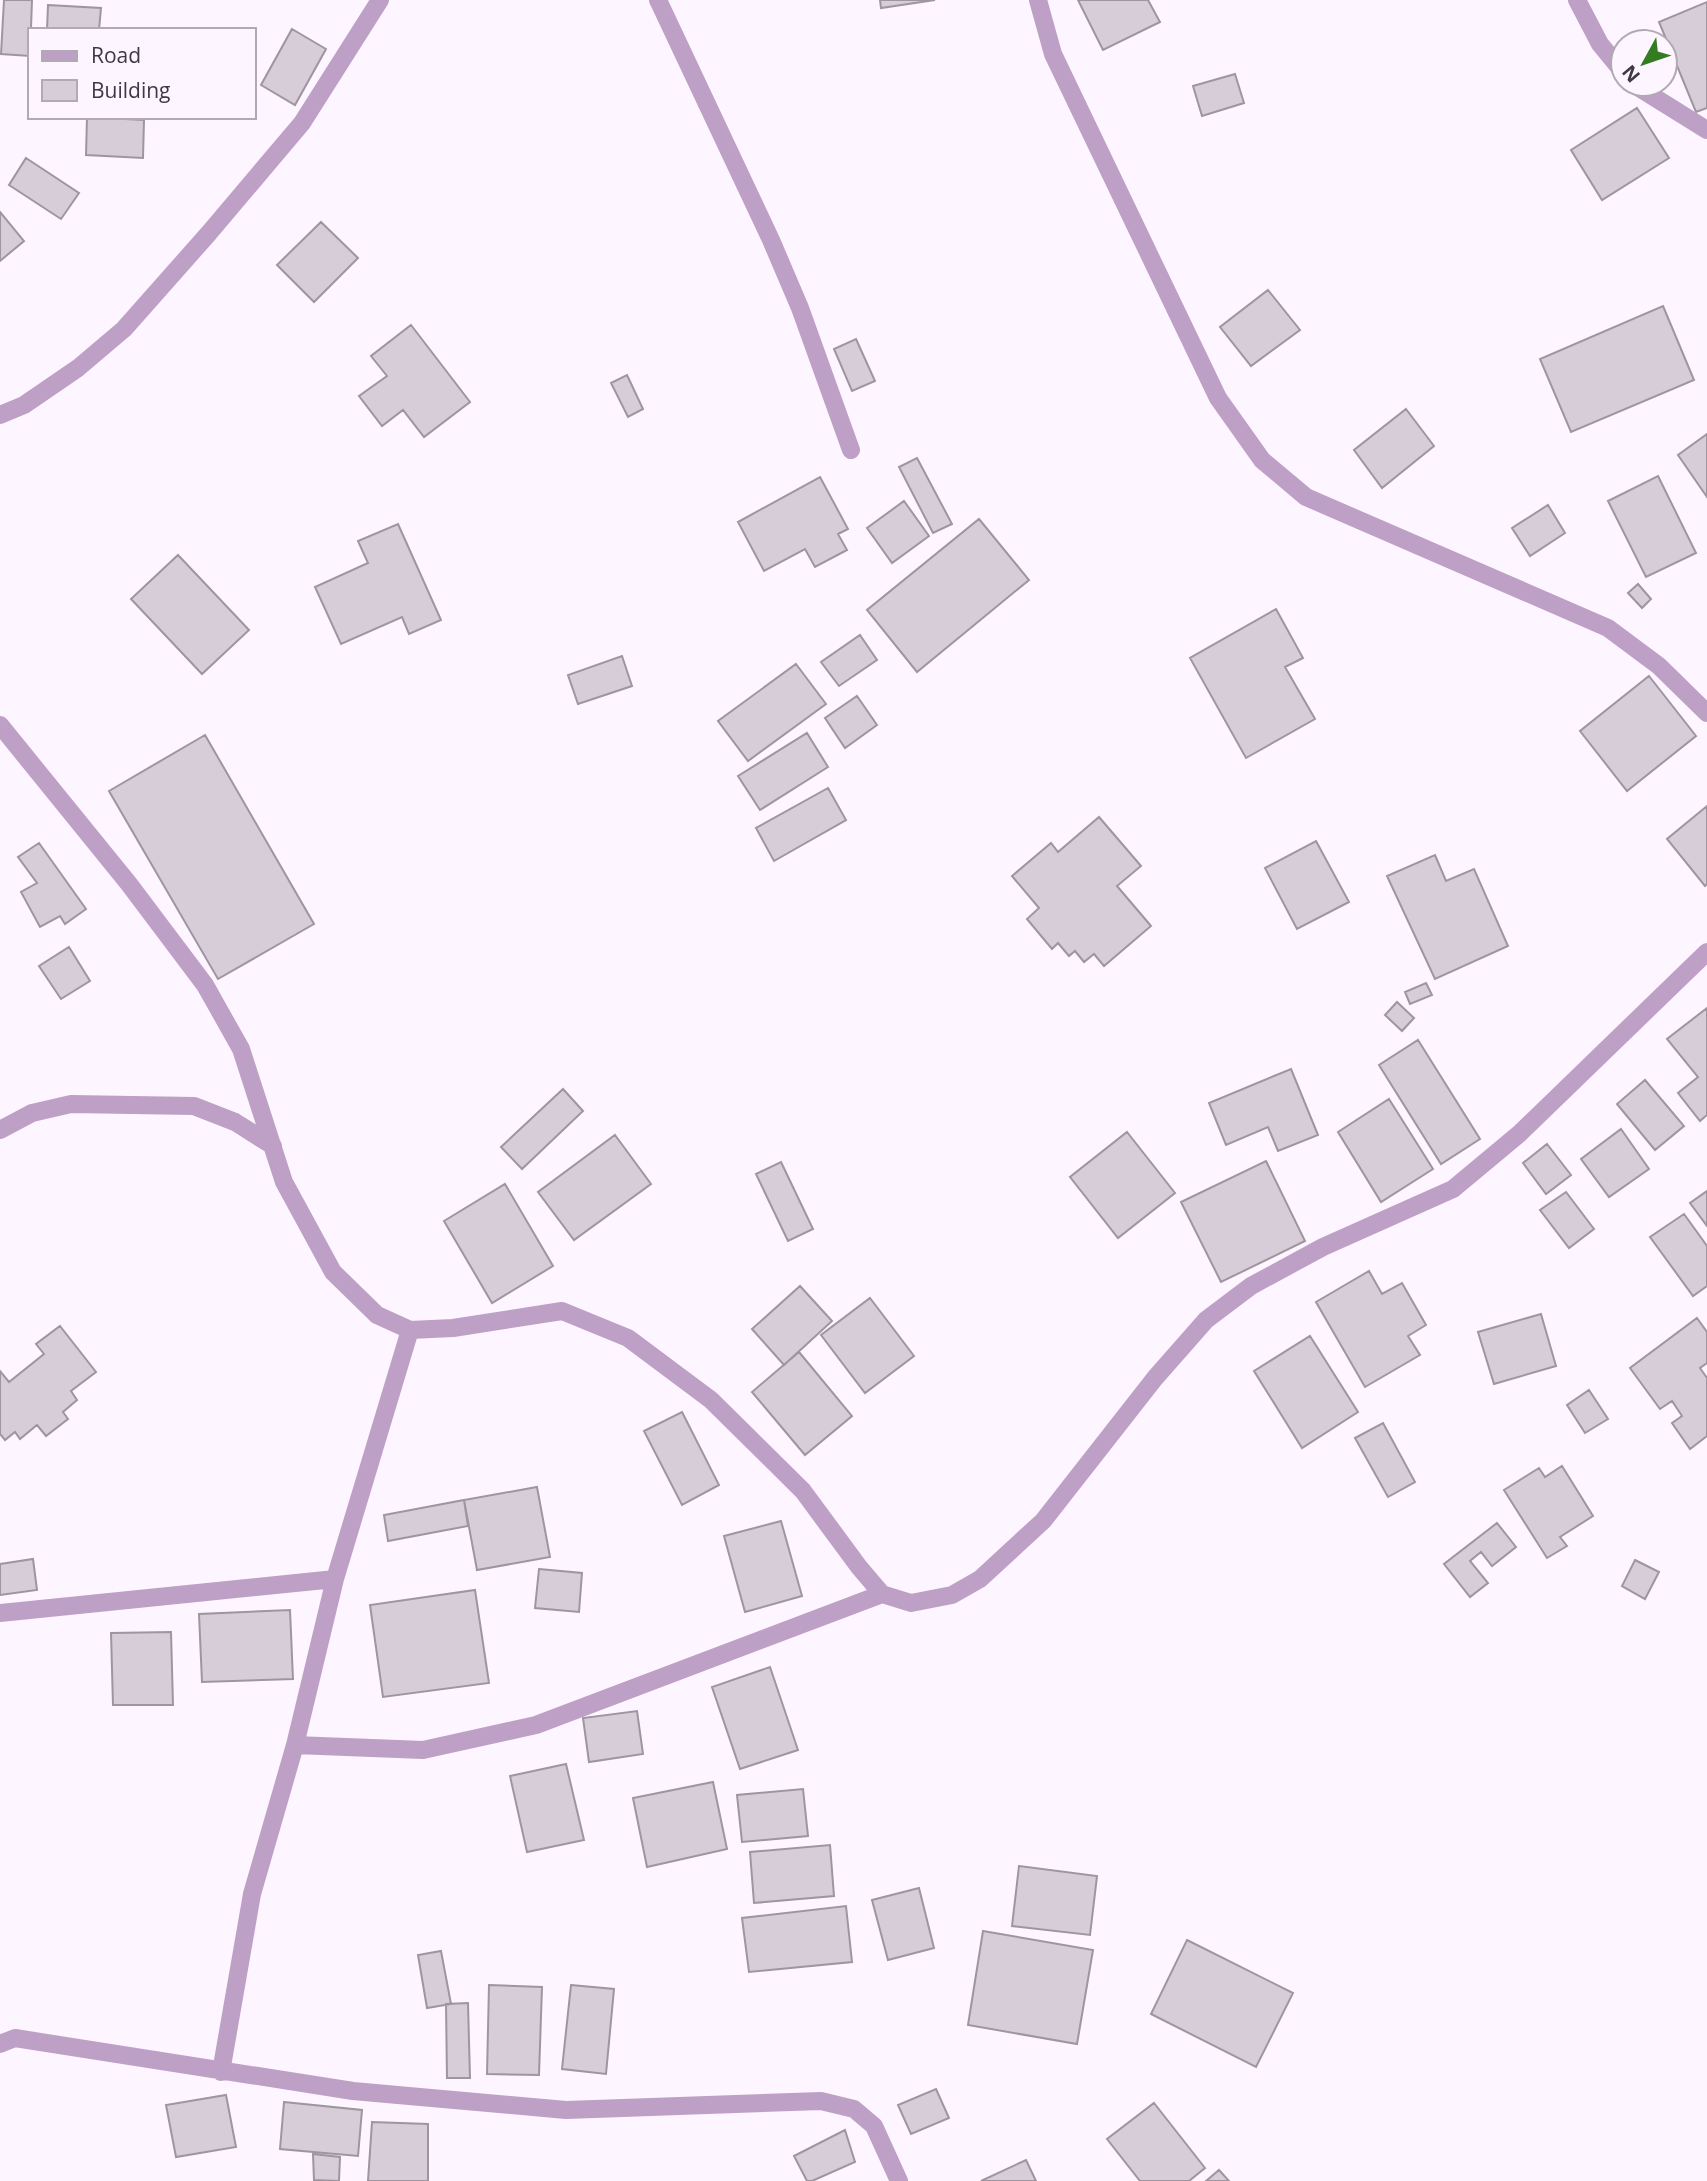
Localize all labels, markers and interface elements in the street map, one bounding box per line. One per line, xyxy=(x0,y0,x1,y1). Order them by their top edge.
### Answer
legend xyxy=(28,28,256,119)
north arrow xyxy=(1609,28,1679,98)
text: Road xyxy=(91,41,141,69)
text: N xyxy=(1616,60,1646,88)
text: Building xyxy=(91,76,170,104)

